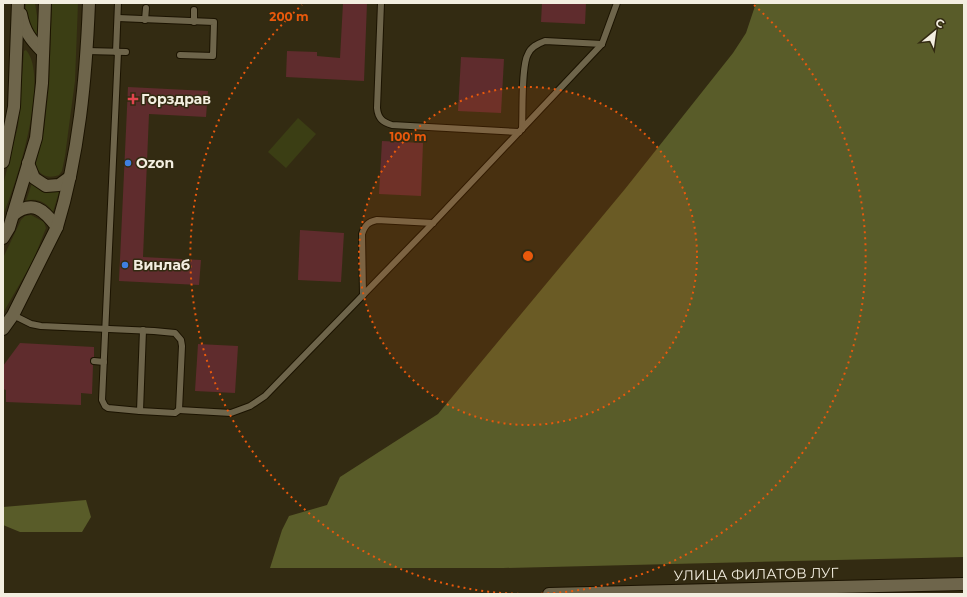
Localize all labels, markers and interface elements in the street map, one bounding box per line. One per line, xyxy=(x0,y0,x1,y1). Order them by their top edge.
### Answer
text: 200 m xyxy=(269,9,309,24)
north arrow xyxy=(915,12,955,52)
text: С xyxy=(933,15,947,31)
place label: Горздрав xyxy=(141,90,211,108)
marker: Горздрав xyxy=(128,94,138,104)
text: 100 m xyxy=(390,129,426,144)
place label: Ozon xyxy=(136,154,174,172)
marker: Ozon xyxy=(123,158,133,168)
centre of rings xyxy=(521,249,535,263)
place label: Винлаб xyxy=(133,256,190,274)
marker: Винлаб xyxy=(120,260,130,270)
street label: УЛИЦА ФИЛАТОВ ЛУГ xyxy=(673,564,839,584)

